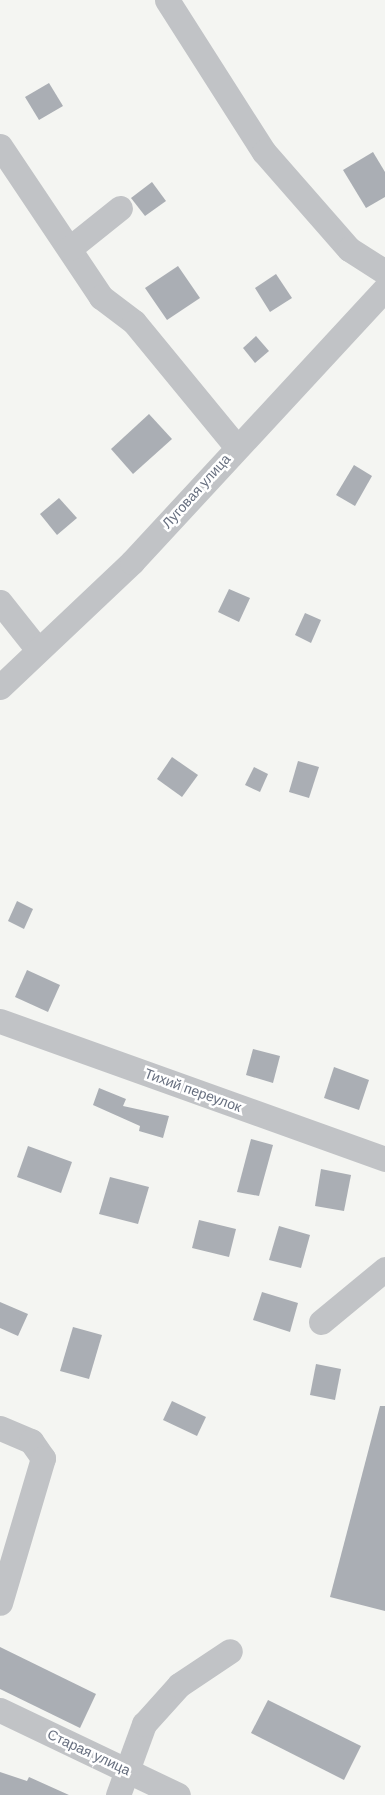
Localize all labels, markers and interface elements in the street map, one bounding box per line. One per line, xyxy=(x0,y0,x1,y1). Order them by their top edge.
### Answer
street label: Луговая улица xyxy=(158,450,234,532)
street label: Тихий переулок xyxy=(142,1065,244,1115)
street label: Старая улица xyxy=(45,1725,133,1779)

